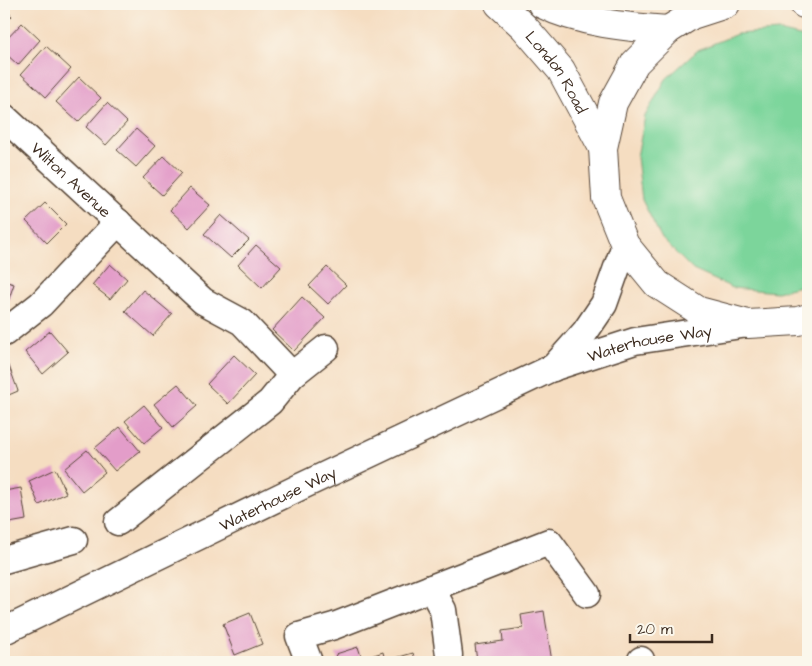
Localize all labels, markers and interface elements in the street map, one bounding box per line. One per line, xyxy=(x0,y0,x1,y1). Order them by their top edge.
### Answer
street label: London Road xyxy=(520,26,592,118)
street label: Wilton Avenue xyxy=(26,138,116,223)
street label: Waterhouse Way xyxy=(585,320,714,368)
street label: Waterhouse Way xyxy=(216,461,341,537)
scale bar xyxy=(630,611,712,643)
text: 20 m xyxy=(637,619,673,640)

